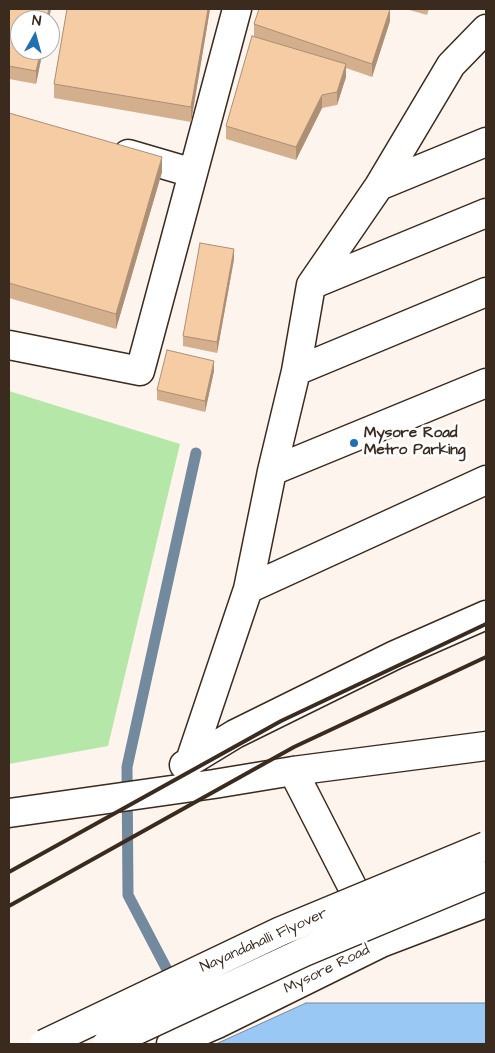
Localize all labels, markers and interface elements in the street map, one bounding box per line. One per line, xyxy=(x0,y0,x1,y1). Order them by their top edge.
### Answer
north arrow xyxy=(10,10,60,60)
text: N xyxy=(31,11,42,32)
place label: Mysore Road Metro Parking xyxy=(364,425,465,460)
marker: Mysore Road Metro Parking xyxy=(348,437,360,449)
street label: Nayandahalli Flyover xyxy=(198,905,330,977)
street label: Mysore Road xyxy=(281,941,373,999)

